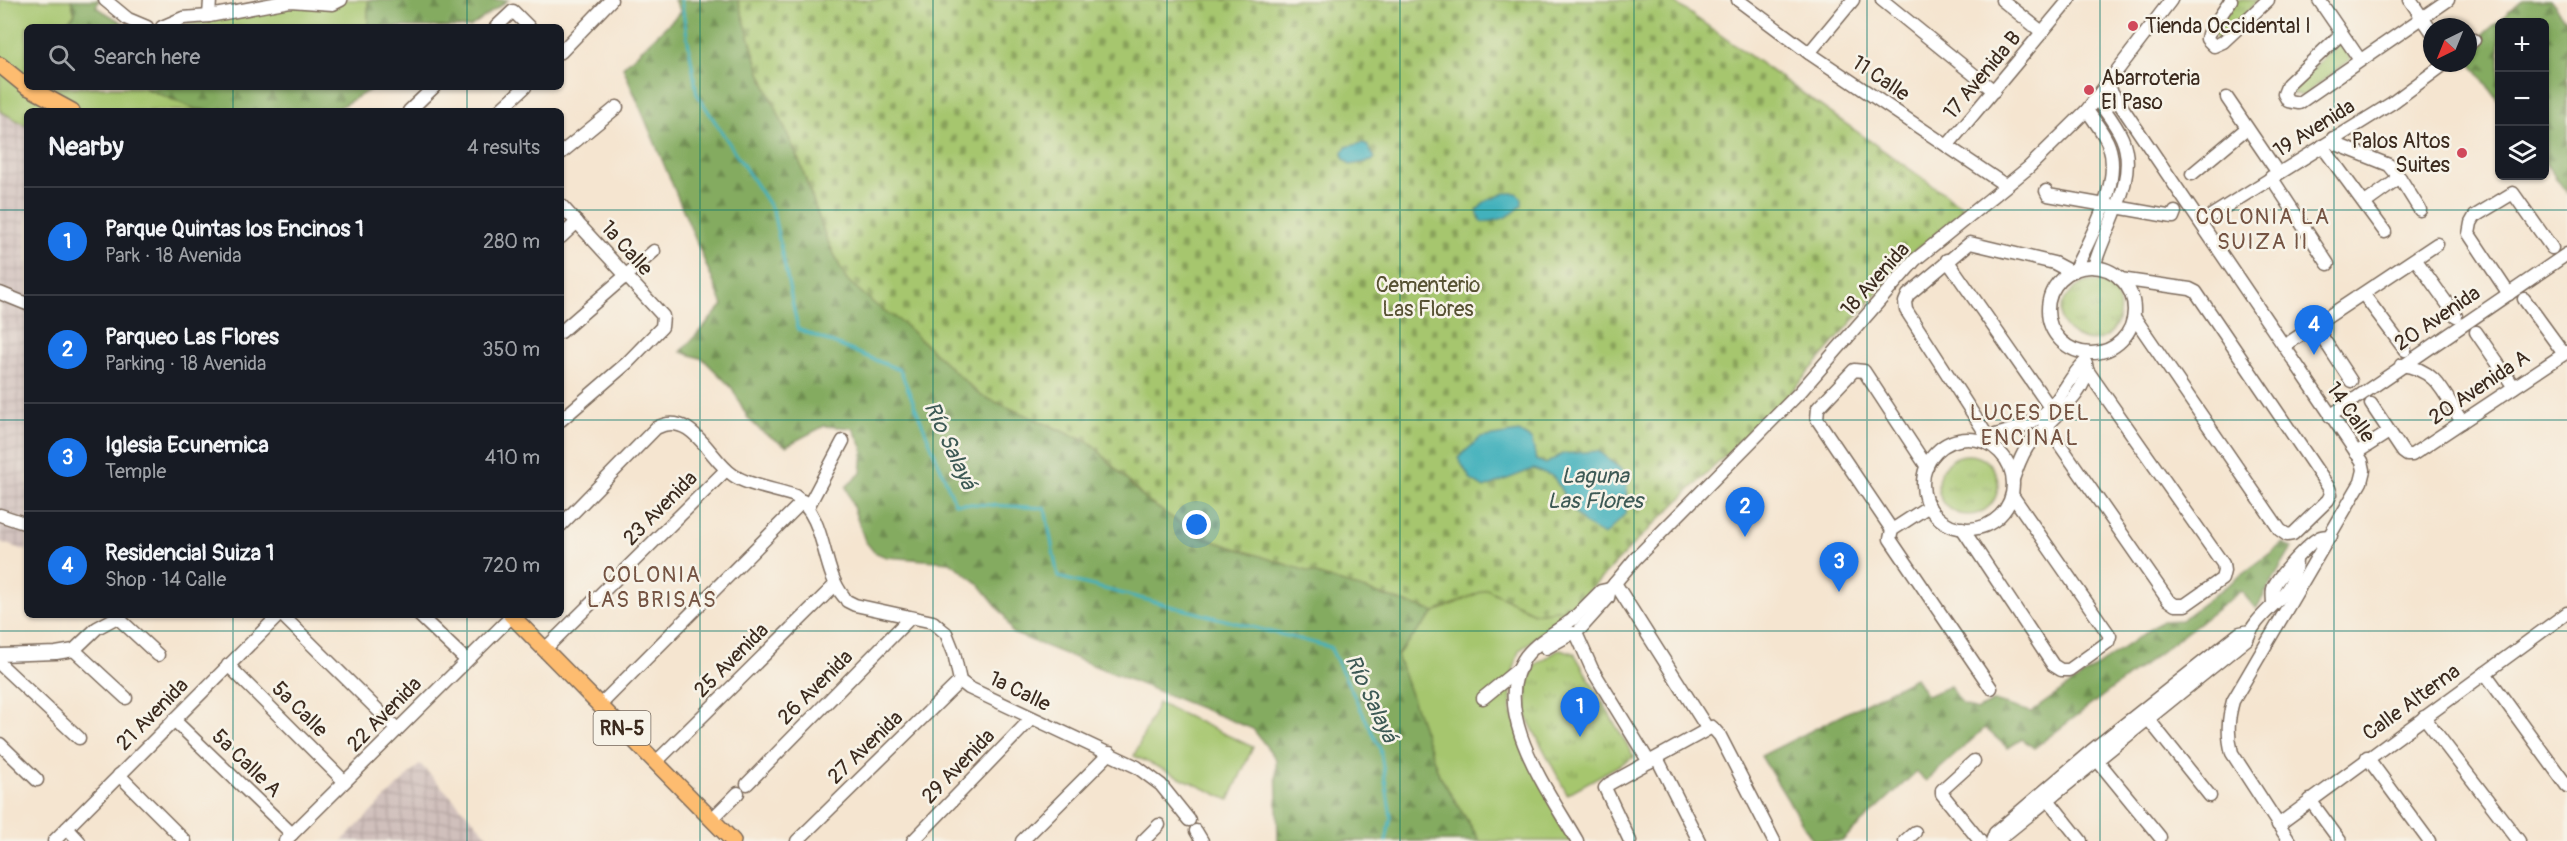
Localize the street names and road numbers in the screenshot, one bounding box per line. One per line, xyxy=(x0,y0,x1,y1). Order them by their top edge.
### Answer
street label: 17 Avenida B xyxy=(1937,25,2027,125)
street label: 11 Calle xyxy=(1847,49,1915,108)
street label: 19 Avenida xyxy=(2269,93,2360,164)
street label: 1a Calle xyxy=(595,215,659,282)
street label: 18 Avenida xyxy=(1835,237,1916,322)
street label: 20 Avenida xyxy=(2389,280,2485,357)
street label: 20 Avenida A xyxy=(2424,344,2535,431)
street label: 14 Calle xyxy=(2320,377,2382,448)
street label: 23 Avenida xyxy=(617,465,703,551)
street label: 25 Avenida xyxy=(688,617,775,704)
street label: 26 Avenida xyxy=(772,644,859,731)
street label: Calle Alterna xyxy=(2357,658,2465,747)
street label: 1a Calle xyxy=(984,665,1056,718)
street label: 22 Avenida xyxy=(341,671,428,758)
street label: 21 Avenida xyxy=(110,672,194,756)
street label: 5a Calle xyxy=(266,675,334,744)
street label: 27 Avenida xyxy=(822,705,909,790)
road number: RN-5 xyxy=(594,711,650,745)
street label: 5a Calle A xyxy=(206,723,287,803)
street label: 29 Avenida xyxy=(916,723,1001,810)

